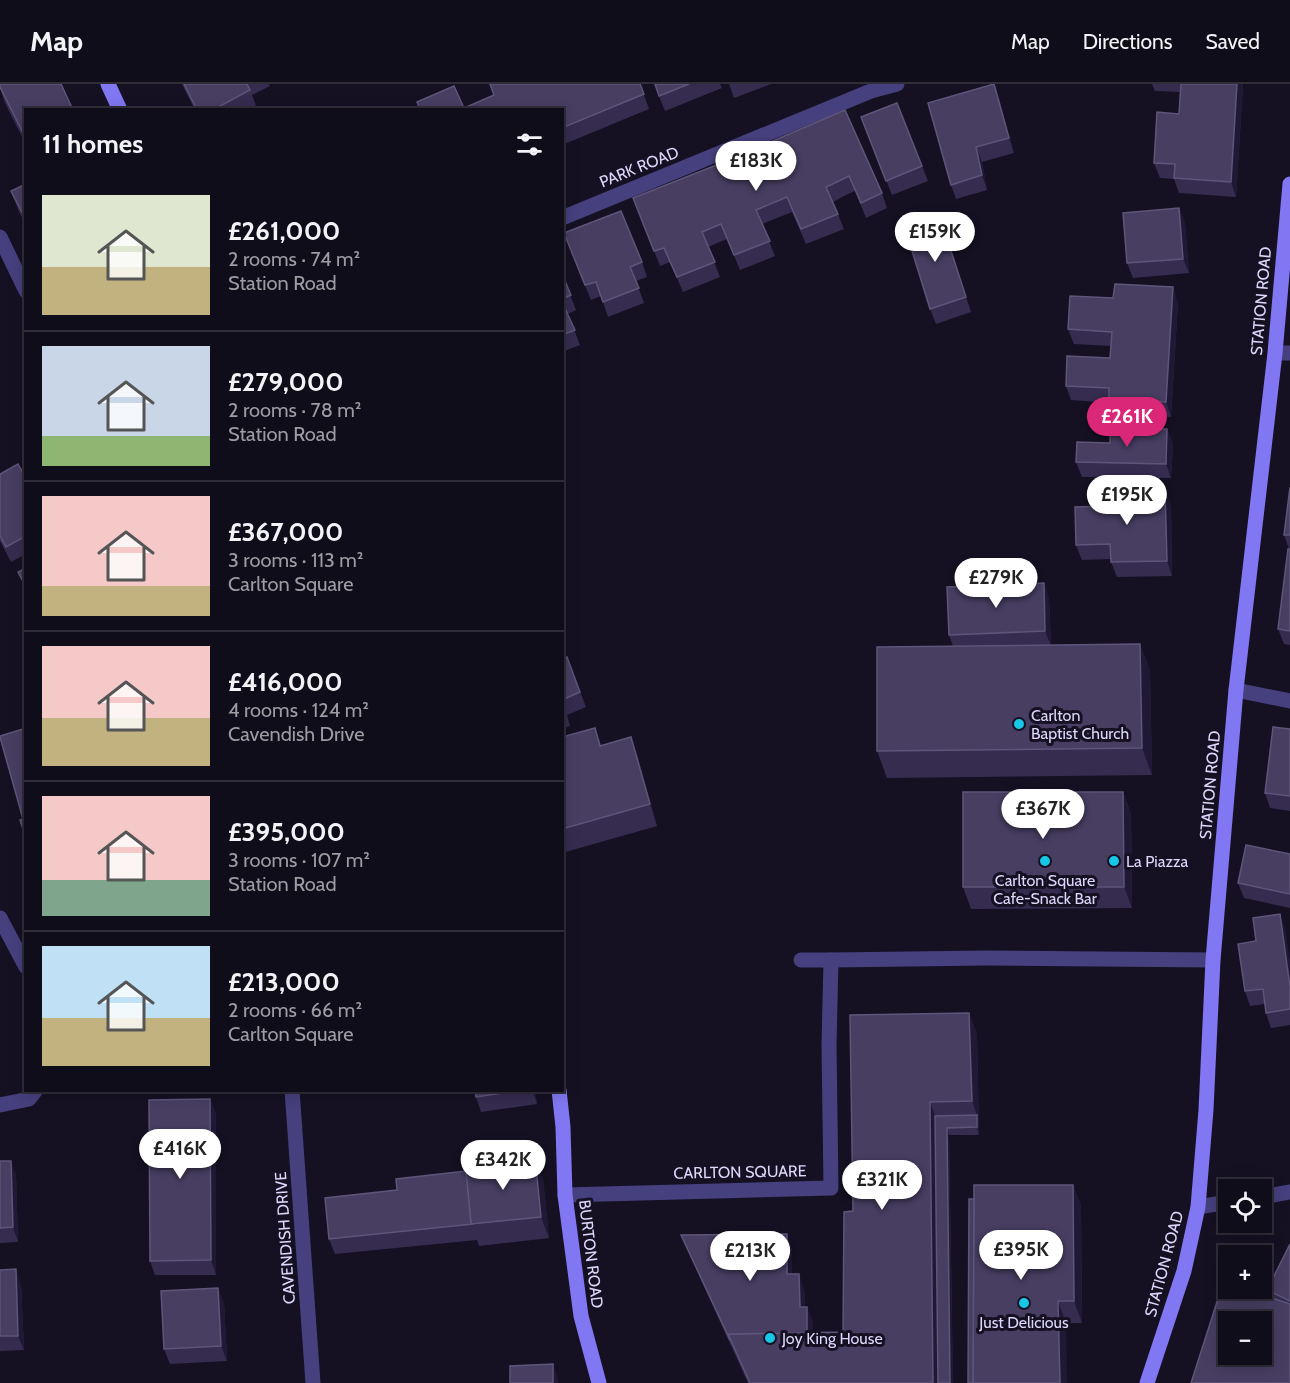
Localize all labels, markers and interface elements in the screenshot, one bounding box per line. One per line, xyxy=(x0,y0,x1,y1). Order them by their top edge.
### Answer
text: Map xyxy=(30,24,83,58)
text: Map xyxy=(1011,29,1050,54)
text: Directions xyxy=(1083,29,1172,54)
text: Saved xyxy=(1205,29,1260,54)
text: 11 homes xyxy=(42,128,143,160)
icon: filters xyxy=(513,128,546,161)
pin: £183K xyxy=(714,141,798,192)
street label: PARK ROAD xyxy=(597,142,681,192)
text: £183K xyxy=(729,148,783,172)
pin: £159K xyxy=(893,212,977,263)
text: £261,000 xyxy=(228,215,340,247)
icon: home xyxy=(90,219,162,291)
text: £159K xyxy=(909,219,961,243)
street label: STATION ROAD xyxy=(1247,246,1275,356)
text: 2 rooms · 74 m² xyxy=(228,247,360,271)
text: Station Road xyxy=(228,271,337,295)
text: £279,000 xyxy=(228,366,344,398)
icon: home xyxy=(90,370,162,442)
pin: £261K xyxy=(1085,397,1169,448)
text: 2 rooms · 78 m² xyxy=(228,398,361,422)
text: £261K xyxy=(1101,404,1153,428)
text: Station Road xyxy=(228,422,337,446)
pin: £195K xyxy=(1085,475,1169,526)
text: £195K xyxy=(1101,482,1153,506)
text: £367,000 xyxy=(228,516,343,548)
icon: home xyxy=(90,520,162,592)
text: 3 rooms · 113 m² xyxy=(228,548,364,572)
pin: £279K xyxy=(954,558,1038,609)
text: £279K xyxy=(969,565,1023,589)
text: Carlton Square xyxy=(228,572,353,596)
text: £416,000 xyxy=(228,666,343,698)
icon: home xyxy=(90,670,162,742)
text: 4 rooms · 124 m² xyxy=(228,698,369,722)
place label: Carlton Baptist Church xyxy=(1031,706,1129,743)
marker: Carlton Baptist Church xyxy=(1012,717,1026,731)
text: Cavendish Drive xyxy=(228,722,364,746)
street label: STATION ROAD xyxy=(1196,730,1224,840)
pin: £367K xyxy=(1001,789,1085,840)
text: £367K xyxy=(1015,796,1071,820)
text: £395,000 xyxy=(228,816,345,848)
icon: home xyxy=(90,820,162,892)
text: 3 rooms · 107 m² xyxy=(228,848,370,872)
place label: La Piazza xyxy=(1126,852,1188,871)
marker: Carlton Square Cafe-Snack Bar xyxy=(1038,854,1052,868)
marker: La Piazza xyxy=(1107,854,1121,868)
place label: Carlton Square Cafe-Snack Bar xyxy=(993,871,1098,908)
text: Station Road xyxy=(228,872,337,896)
text: £213,000 xyxy=(228,966,340,998)
icon: home xyxy=(90,970,162,1042)
text: 2 rooms · 66 m² xyxy=(228,998,362,1022)
text: Carlton Square xyxy=(228,1022,353,1046)
pin: £416K xyxy=(138,1129,222,1180)
text: £416K xyxy=(153,1136,207,1160)
pin: £342K xyxy=(461,1140,545,1191)
text: £342K xyxy=(475,1147,531,1171)
pin: £321K xyxy=(840,1160,924,1211)
street label: CARLTON SQUARE xyxy=(673,1161,807,1183)
text: £321K xyxy=(856,1167,908,1191)
street label: CAVENDISH DRIVE xyxy=(271,1171,299,1305)
map controls xyxy=(1218,1179,1272,1365)
button: locate xyxy=(1218,1179,1272,1233)
street label: BURTON ROAD xyxy=(575,1199,607,1309)
street label: STATION ROAD xyxy=(1141,1209,1187,1319)
pin: £395K xyxy=(979,1230,1063,1281)
pin: £213K xyxy=(708,1231,792,1282)
text: £395K xyxy=(993,1237,1049,1261)
text: £213K xyxy=(724,1238,776,1262)
button: + xyxy=(1218,1245,1272,1299)
marker: Just Delicious xyxy=(1017,1296,1031,1310)
button: − xyxy=(1218,1311,1272,1365)
place label: Just Delicious xyxy=(978,1313,1069,1332)
place label: Joy King House xyxy=(781,1329,883,1348)
marker: Joy King House xyxy=(763,1331,777,1345)

